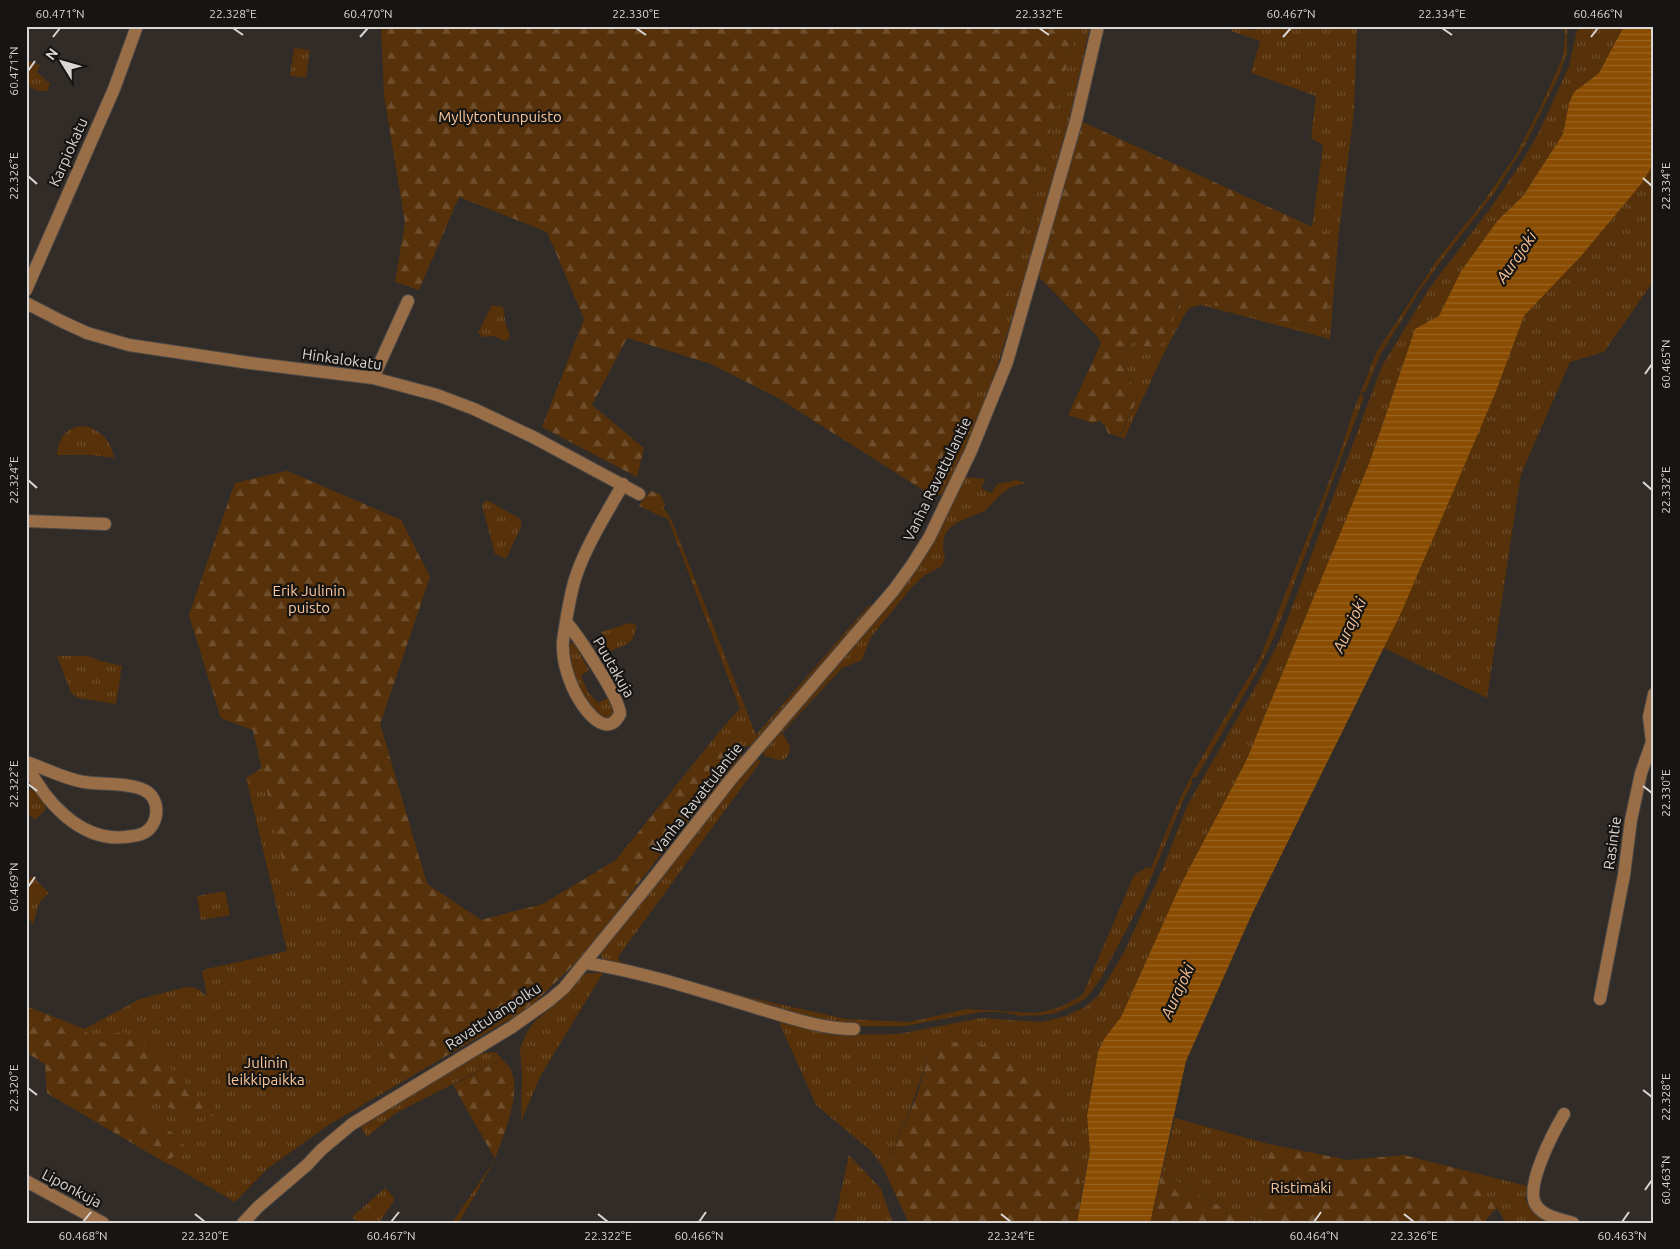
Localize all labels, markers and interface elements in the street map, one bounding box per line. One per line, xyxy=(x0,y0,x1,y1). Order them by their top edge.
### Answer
text: 60.471°N xyxy=(35,7,85,20)
text: 22.328°E xyxy=(209,7,257,20)
text: 60.470°N xyxy=(343,7,393,20)
text: 22.330°E xyxy=(612,7,660,20)
text: 22.332°E xyxy=(1015,7,1063,20)
text: 60.467°N xyxy=(1266,7,1316,20)
text: 22.334°E xyxy=(1418,7,1466,20)
text: 60.466°N xyxy=(1573,7,1623,20)
north arrow xyxy=(38,38,88,88)
text: N xyxy=(42,45,61,63)
text: 60.471°N xyxy=(7,46,20,96)
park label: Myllytontunpuisto xyxy=(438,108,562,125)
street label: Karpiokatu xyxy=(45,115,91,189)
text: 22.326°E xyxy=(7,152,20,200)
text: 22.334°E xyxy=(1659,162,1672,210)
water label: Aurajoki xyxy=(1491,227,1541,287)
text: 60.465°N xyxy=(1659,339,1672,389)
street label: Hinkalokatu xyxy=(301,345,383,373)
street label: Vanha Ravattulantie xyxy=(900,414,974,544)
text: 22.324°E xyxy=(7,456,20,504)
text: 22.332°E xyxy=(1659,466,1672,514)
park label: Erik Julinin puisto xyxy=(272,582,346,616)
water label: Aurajoki xyxy=(1328,594,1370,656)
street label: Puutakuja xyxy=(590,634,638,700)
street label: Vanha Ravattulantie xyxy=(649,739,745,857)
text: 22.322°E xyxy=(7,760,20,808)
text: 22.330°E xyxy=(1659,769,1672,817)
street label: Rasintie xyxy=(1600,815,1624,871)
text: 60.469°N xyxy=(7,862,20,912)
water label: Aurajoki xyxy=(1156,960,1198,1022)
street label: Ravattulanpolku xyxy=(442,979,544,1053)
park label: Julinin leikkipaikka xyxy=(227,1054,305,1088)
text: 22.320°E xyxy=(7,1064,20,1112)
text: 22.328°E xyxy=(1659,1073,1672,1121)
text: 60.463°N xyxy=(1659,1155,1672,1205)
street label: Liponkuja xyxy=(39,1165,105,1211)
park label: Ristimäki xyxy=(1271,1179,1331,1196)
text: 60.468°N xyxy=(58,1229,108,1242)
text: 22.320°E xyxy=(181,1229,229,1242)
text: 60.467°N xyxy=(366,1229,416,1242)
text: 22.322°E xyxy=(584,1229,632,1242)
text: 60.466°N xyxy=(674,1229,724,1242)
text: 22.324°E xyxy=(987,1229,1035,1242)
text: 60.464°N xyxy=(1289,1229,1339,1242)
text: 22.326°E xyxy=(1390,1229,1438,1242)
text: 60.463°N xyxy=(1597,1229,1647,1242)

